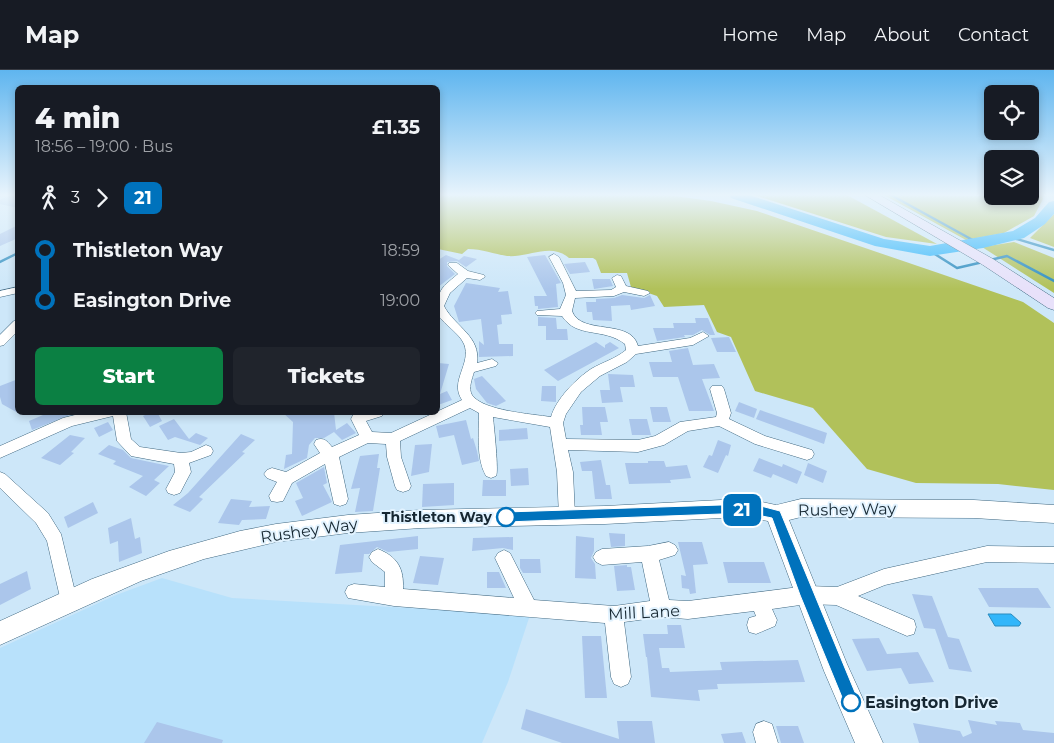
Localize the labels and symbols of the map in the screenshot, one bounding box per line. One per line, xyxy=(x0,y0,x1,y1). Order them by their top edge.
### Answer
line badge: 21 xyxy=(720,494,764,526)
street label: Rushey Way xyxy=(798,499,897,520)
marker: Thistleton Way xyxy=(496,507,516,527)
place label: Thistleton Way xyxy=(382,508,493,526)
street label: Rushey Way xyxy=(259,514,359,547)
street label: Mill Lane xyxy=(608,601,680,624)
marker: Easington Drive xyxy=(841,692,861,712)
place label: Easington Drive xyxy=(865,693,998,712)

